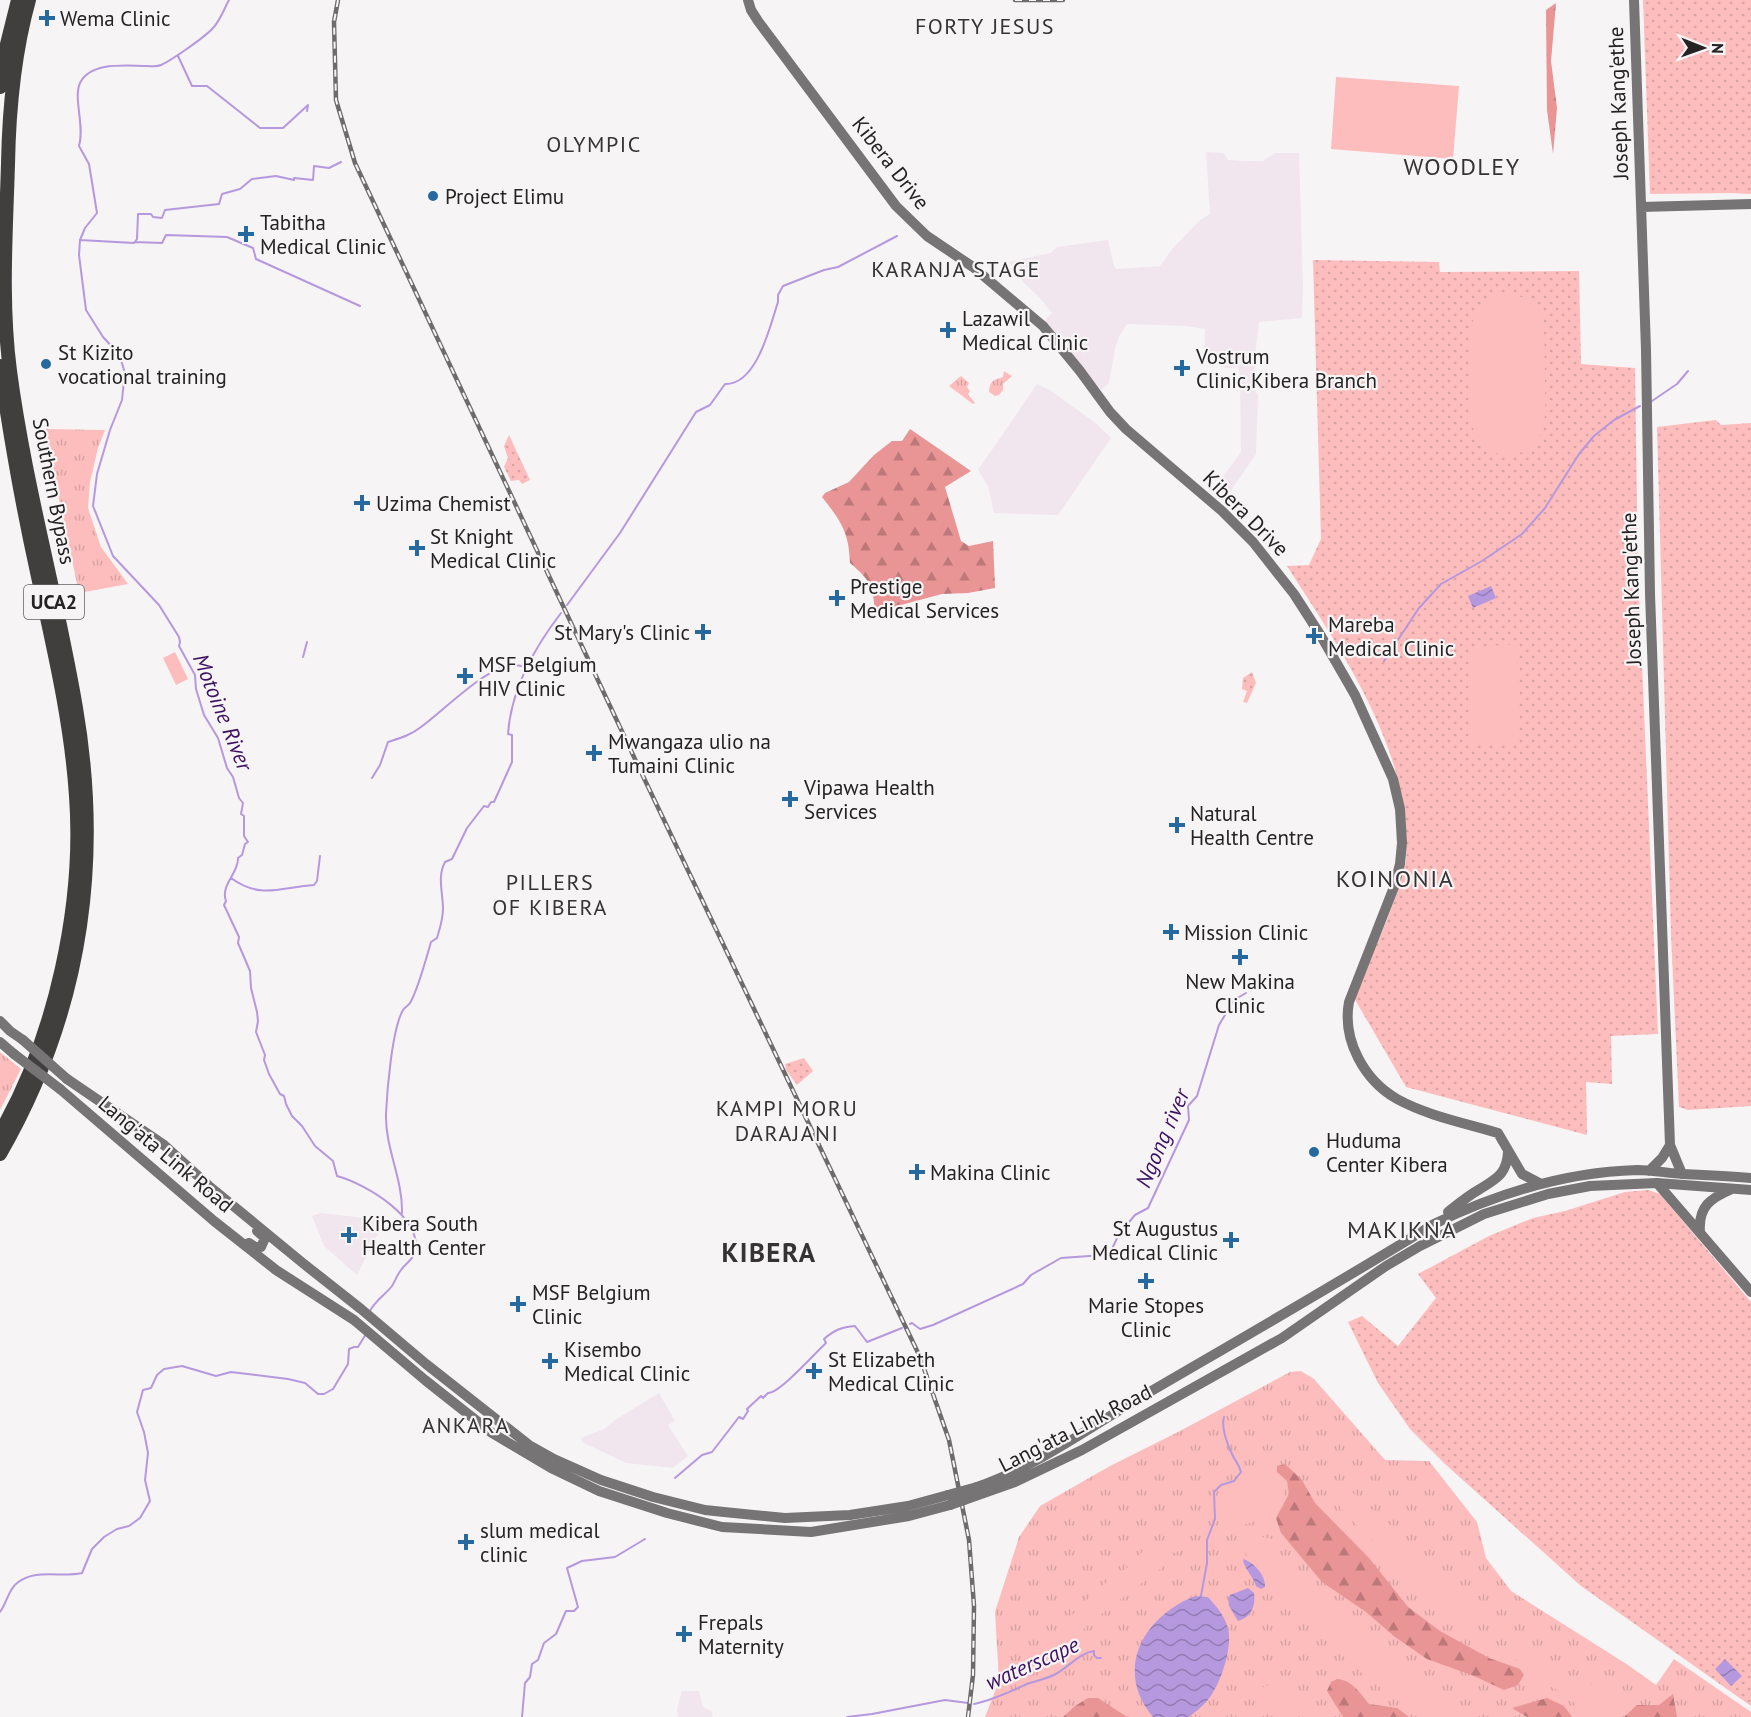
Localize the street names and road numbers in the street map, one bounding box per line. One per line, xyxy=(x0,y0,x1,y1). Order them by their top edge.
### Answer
street label: Joseph Kang'ethe xyxy=(1602,26,1634,181)
street label: Kibera Drive xyxy=(846,111,936,215)
street label: Southern Bypass xyxy=(27,415,81,567)
street label: Kibera Drive xyxy=(1197,464,1295,562)
street label: Joseph Kang'ethe xyxy=(1615,512,1647,667)
road number: UCA2 xyxy=(24,585,84,619)
street label: Lang'ata Link Road xyxy=(93,1090,239,1218)
street label: Lang'ata Link Road xyxy=(994,1378,1156,1478)

